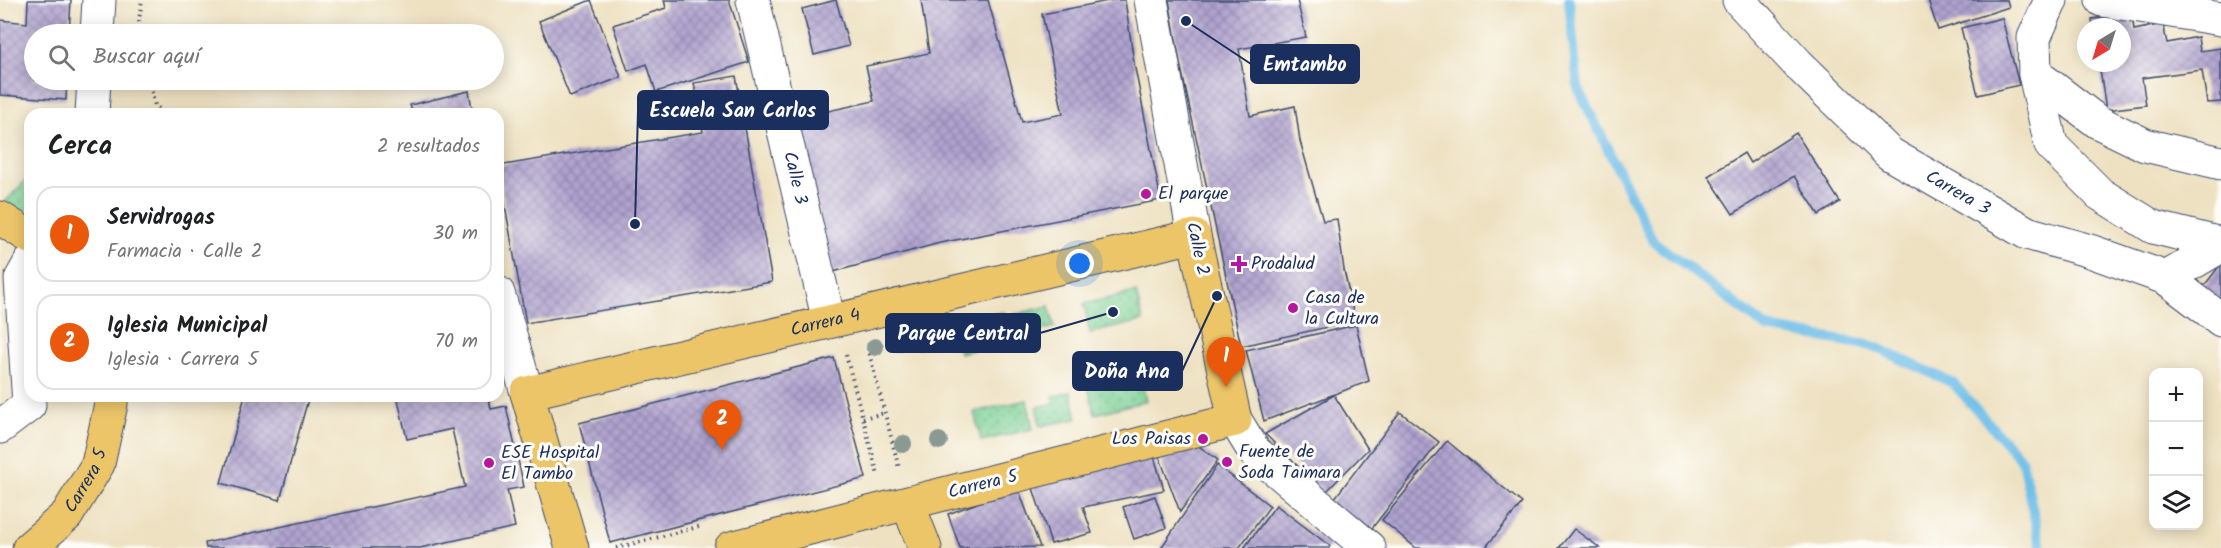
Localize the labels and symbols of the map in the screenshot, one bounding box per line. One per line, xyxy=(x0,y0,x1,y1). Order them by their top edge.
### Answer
north arrow xyxy=(2077,18,2131,72)
callout: Emtambo xyxy=(1251,45,1359,83)
text: Emtambo xyxy=(1263,50,1347,82)
callout: Escuela San Carlos xyxy=(638,91,828,129)
text: Escuela San Carlos xyxy=(650,96,817,128)
street label: Calle 3 xyxy=(775,149,815,208)
street label: Carrera 3 xyxy=(1920,163,1996,223)
place label: El parque xyxy=(1158,180,1228,209)
marker: El parque xyxy=(1139,187,1153,201)
street label: Calle 2 xyxy=(1177,220,1217,278)
your location xyxy=(1065,249,1094,278)
place label: Prodalud xyxy=(1251,250,1315,279)
marker: Prodalud xyxy=(1232,257,1246,271)
place label: Casa de la Cultura xyxy=(1305,284,1379,334)
street label: Carrera 4 xyxy=(788,301,863,345)
marker: Casa de la Cultura xyxy=(1286,301,1300,315)
callout: Parque Central xyxy=(886,314,1040,352)
text: Parque Central xyxy=(898,319,1029,351)
pin: 1 xyxy=(1206,338,1246,387)
callout: Doña Ana xyxy=(1073,352,1182,390)
text: Doña Ana xyxy=(1084,357,1170,389)
pin: 2 xyxy=(702,400,742,450)
place label: Los Paisas xyxy=(1112,425,1191,454)
marker: Los Paisas xyxy=(1196,432,1210,446)
place label: Fuente de Soda Taimara xyxy=(1239,438,1341,488)
place label: ESE Hospital El Tambo xyxy=(501,439,600,489)
street label: Carrera 5 xyxy=(57,445,116,519)
marker: Fuente de Soda Taimara xyxy=(1220,455,1234,469)
marker: ESE Hospital El Tambo xyxy=(482,456,496,470)
street label: Carrera 5 xyxy=(945,462,1022,508)

